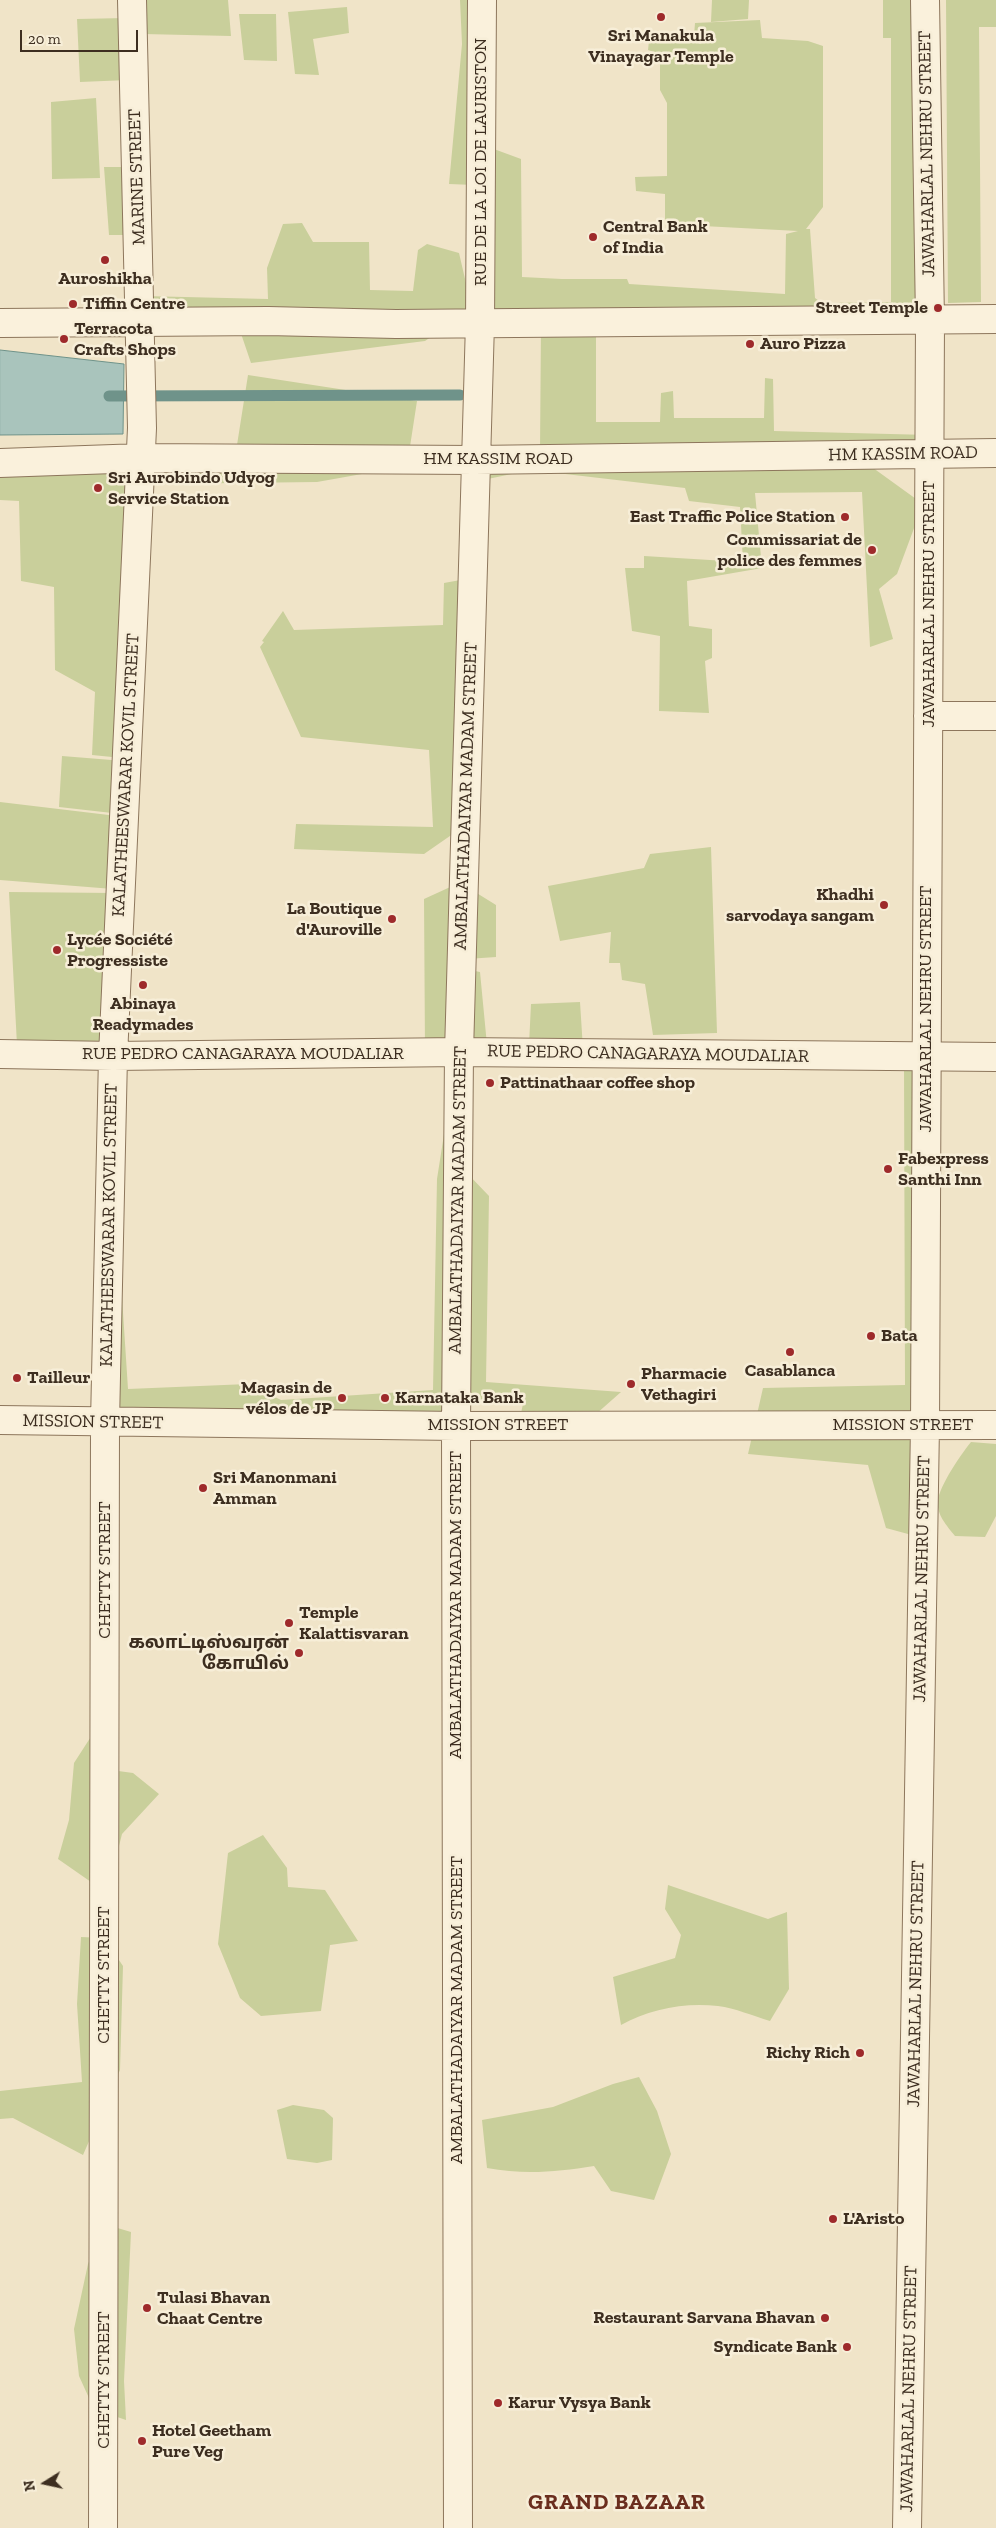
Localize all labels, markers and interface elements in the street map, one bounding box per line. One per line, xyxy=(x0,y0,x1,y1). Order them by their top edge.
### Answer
marker: Sri Manakula Vinayagar Temple xyxy=(655,11,667,23)
scale bar xyxy=(22,20,140,52)
place label: Sri Manakula Vinayagar Temple xyxy=(588,25,734,68)
text: 20 m xyxy=(28,30,61,48)
street label: JAWAHARLAL NEHRU STREET xyxy=(914,30,940,278)
street label: RUE DE LA LOI DE LAURISTON xyxy=(470,38,492,286)
street label: MARINE STREET xyxy=(124,108,150,246)
place label: Central Bank of India xyxy=(603,216,708,258)
marker: Central Bank of India xyxy=(587,231,599,243)
marker: Auroshikha xyxy=(99,254,111,266)
place label: Auroshikha xyxy=(58,268,152,290)
place label: Tiffin Centre xyxy=(83,293,185,315)
place label: Street Temple xyxy=(815,297,928,319)
marker: Tiffin Centre xyxy=(67,298,79,310)
marker: Street Temple xyxy=(932,302,944,314)
place label: Terracota Crafts Shops xyxy=(74,318,176,360)
marker: Terracota Crafts Shops xyxy=(58,333,70,345)
place label: Auro Pizza xyxy=(760,333,846,355)
marker: Auro Pizza xyxy=(744,338,756,350)
street label: HM KASSIM ROAD xyxy=(828,442,978,466)
street label: HM KASSIM ROAD xyxy=(423,448,573,470)
place label: Sri Aurobindo Udyog Service Station xyxy=(108,467,275,509)
street label: JAWAHARLAL NEHRU STREET xyxy=(918,481,940,727)
marker: Sri Aurobindo Udyog Service Station xyxy=(92,482,104,494)
place label: East Traffic Police Station xyxy=(630,506,835,528)
marker: East Traffic Police Station xyxy=(839,511,851,523)
place label: Commissariat de police des femmes xyxy=(717,529,862,572)
marker: Commissariat de police des femmes xyxy=(866,544,878,556)
street label: KALATHEESWARAR KOVIL STREET xyxy=(108,633,144,917)
street label: AMBALATHADAIYAR MADAM STREET xyxy=(450,642,482,950)
place label: Khadhi sarvodaya sangam xyxy=(726,884,874,926)
street label: JAWAHARLAL NEHRU STREET xyxy=(915,886,937,1132)
place label: La Boutique d'Auroville xyxy=(287,898,382,941)
marker: Khadhi sarvodaya sangam xyxy=(878,899,890,911)
marker: La Boutique d'Auroville xyxy=(386,913,398,925)
place label: Lycée Société Progressiste xyxy=(67,929,173,972)
marker: Lycée Société Progressiste xyxy=(51,944,63,956)
marker: Abinaya Readymades xyxy=(137,979,149,991)
place label: Abinaya Readymades xyxy=(93,993,193,1036)
street label: RUE PEDRO CANAGARAYA MOUDALIAR xyxy=(487,1040,809,1068)
street label: RUE PEDRO CANAGARAYA MOUDALIAR xyxy=(82,1043,404,1065)
street label: AMBALATHADAIYAR MADAM STREET xyxy=(445,1046,471,1354)
place label: Pattinathaar coffee shop xyxy=(500,1072,695,1094)
marker: Pattinathaar coffee shop xyxy=(484,1077,496,1089)
street label: KALATHEESWARAR KOVIL STREET xyxy=(96,1083,122,1367)
place label: Fabexpress Santhi Inn xyxy=(898,1148,989,1190)
marker: Fabexpress Santhi Inn xyxy=(882,1163,894,1175)
place label: Bata xyxy=(881,1325,918,1347)
marker: Bata xyxy=(865,1330,877,1342)
marker: Casablanca xyxy=(784,1346,796,1358)
place label: Casablanca xyxy=(745,1360,835,1382)
place label: Pharmacie Vethagiri xyxy=(641,1363,727,1406)
place label: Tailleur xyxy=(27,1367,90,1389)
marker: Tailleur xyxy=(11,1372,23,1384)
place label: Magasin de vélos de JP xyxy=(241,1377,332,1420)
marker: Pharmacie Vethagiri xyxy=(625,1378,637,1390)
place label: Karnataka Bank xyxy=(395,1387,524,1409)
marker: Magasin de vélos de JP xyxy=(336,1392,348,1404)
marker: Karnataka Bank xyxy=(379,1392,391,1404)
street label: MISSION STREET xyxy=(22,1410,164,1434)
street label: MISSION STREET xyxy=(428,1414,568,1436)
street label: MISSION STREET xyxy=(833,1414,973,1436)
street label: AMBALATHADAIYAR MADAM STREET xyxy=(445,1451,467,1759)
street label: JAWAHARLAL NEHRU STREET xyxy=(909,1455,935,1703)
place label: Sri Manonmani Amman xyxy=(213,1467,337,1510)
marker: Sri Manonmani Amman xyxy=(197,1482,209,1494)
street label: CHETTY STREET xyxy=(94,1501,116,1639)
place label: Temple Kalattisvaran xyxy=(299,1602,409,1645)
marker: Temple Kalattisvaran xyxy=(283,1617,295,1629)
place label: கலாட்டிஸ்வரன் கோயில் xyxy=(128,1632,289,1675)
marker: கலாட்டிஸ்வரன் கோயில் xyxy=(293,1647,305,1659)
street label: AMBALATHADAIYAR MADAM STREET xyxy=(446,1856,468,2164)
street label: JAWAHARLAL NEHRU STREET xyxy=(903,1860,929,2108)
street label: CHETTY STREET xyxy=(93,1906,115,2044)
place label: Richy Rich xyxy=(766,2042,850,2064)
marker: Richy Rich xyxy=(854,2047,866,2059)
place label: L'Aristo xyxy=(843,2208,904,2230)
marker: L'Aristo xyxy=(827,2213,839,2225)
street label: JAWAHARLAL NEHRU STREET xyxy=(896,2265,922,2513)
place label: Tulasi Bhavan Chaat Centre xyxy=(157,2287,270,2330)
marker: Tulasi Bhavan Chaat Centre xyxy=(141,2302,153,2314)
place label: Restaurant Sarvana Bhavan xyxy=(593,2307,815,2329)
street label: CHETTY STREET xyxy=(93,2311,115,2449)
marker: Restaurant Sarvana Bhavan xyxy=(819,2312,831,2324)
place label: Syndicate Bank xyxy=(713,2336,837,2358)
marker: Syndicate Bank xyxy=(841,2341,853,2353)
place label: Karur Vysya Bank xyxy=(508,2392,651,2414)
marker: Karur Vysya Bank xyxy=(492,2397,504,2409)
place label: Hotel Geetham Pure Veg xyxy=(152,2420,271,2462)
marker: Hotel Geetham Pure Veg xyxy=(136,2435,148,2447)
north arrow xyxy=(20,2458,70,2508)
text: N xyxy=(20,2479,39,2492)
district label: GRAND BAZAAR xyxy=(527,2490,707,2516)

